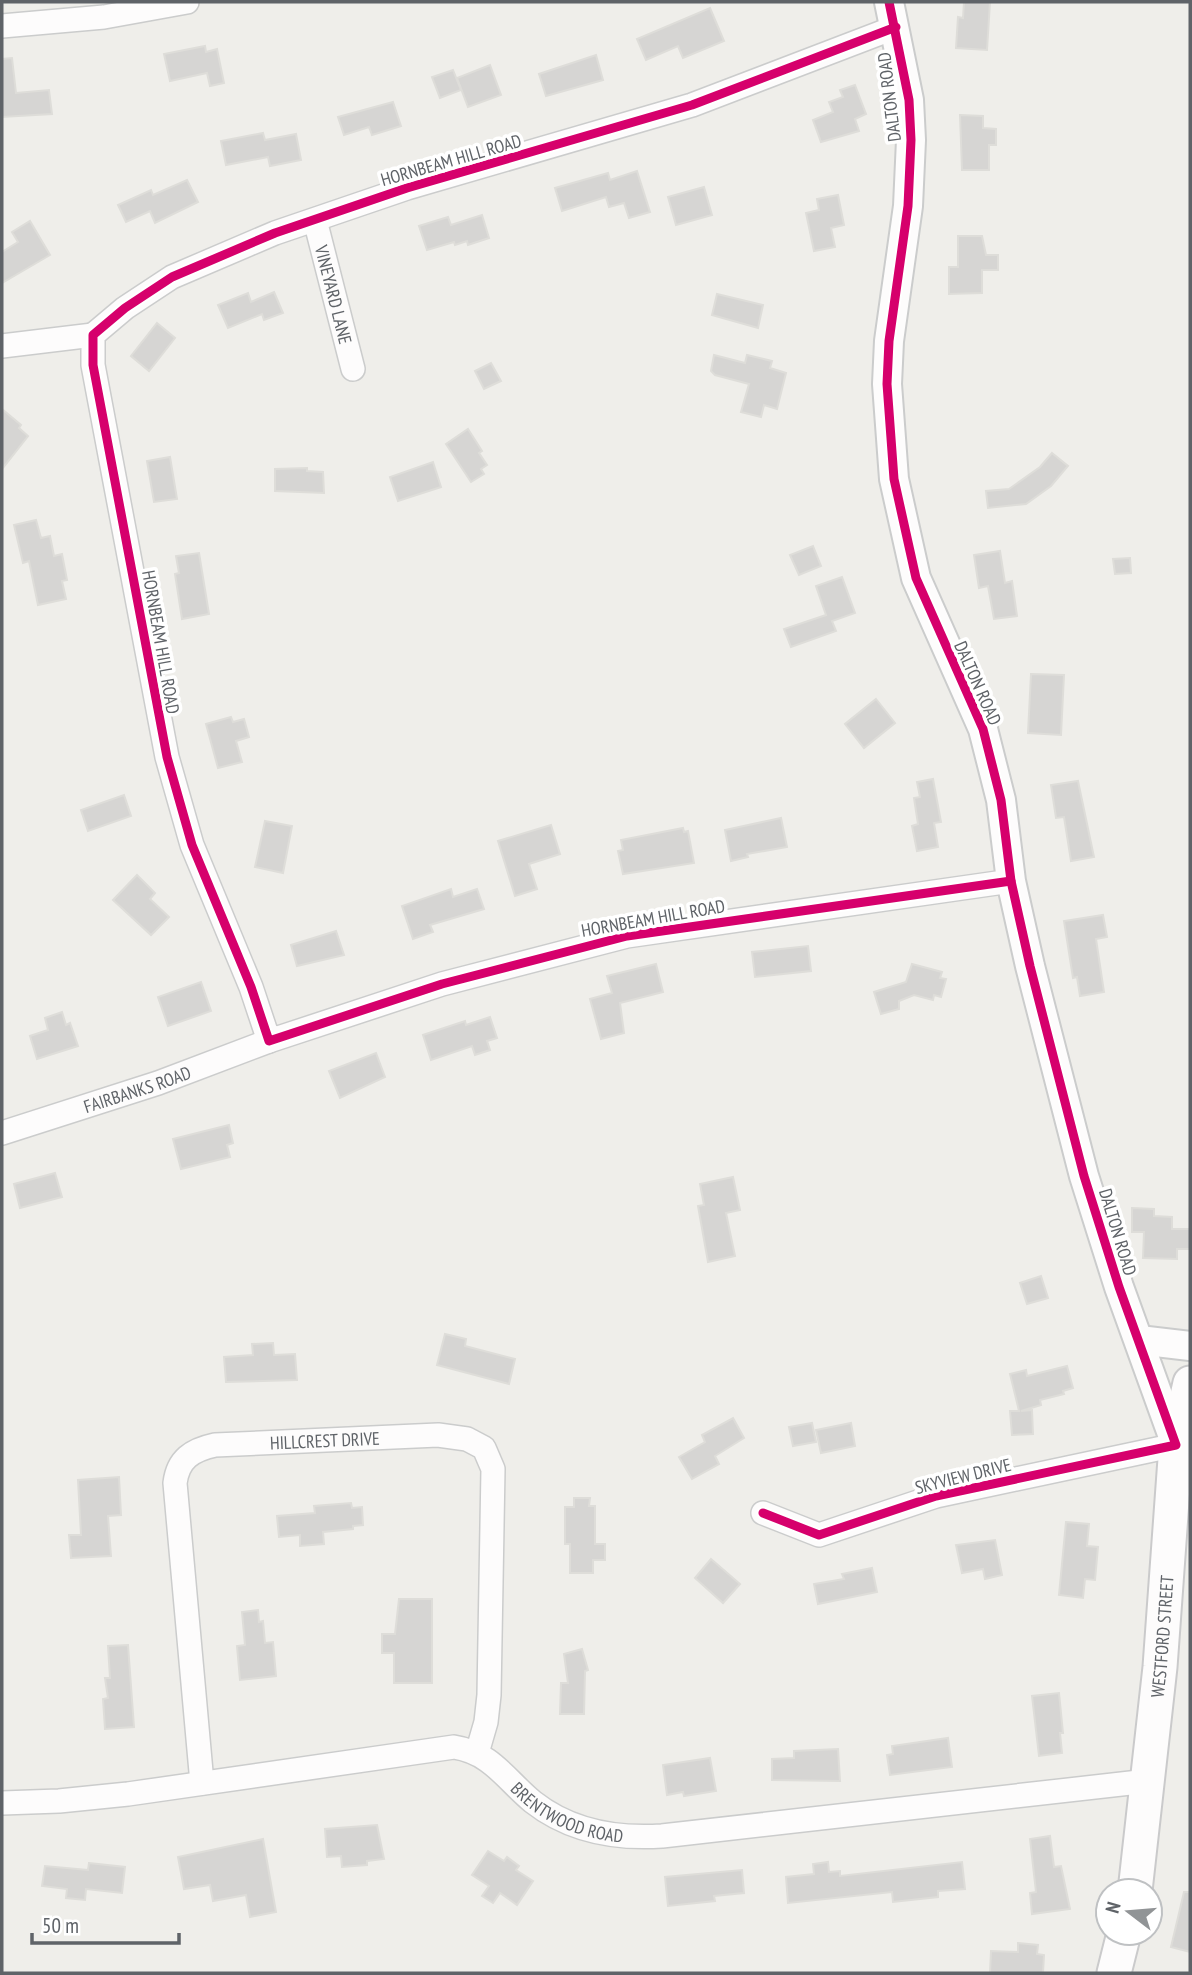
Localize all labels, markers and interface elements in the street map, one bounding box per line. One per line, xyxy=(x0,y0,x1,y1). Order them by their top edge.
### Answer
street label: DALTON ROAD xyxy=(872,51,906,143)
street label: HORNBEAM HILL ROAD xyxy=(378,129,524,191)
street label: VINEYARD LANE xyxy=(310,242,358,346)
street label: HORNBEAM HILL ROAD xyxy=(137,568,185,716)
street label: DALTON ROAD xyxy=(949,637,1007,729)
street label: HORNBEAM HILL ROAD xyxy=(579,894,727,942)
street label: FAIRBANKS ROAD xyxy=(81,1060,194,1118)
street label: DALTON ROAD xyxy=(1094,1186,1142,1278)
street label: HILLCREST DRIVE xyxy=(269,1426,380,1454)
street label: SKYVIEW DRIVE xyxy=(913,1453,1013,1499)
street label: WESTFORD STREET xyxy=(1145,1574,1178,1699)
street label: BRENTWOOD ROAD xyxy=(506,1777,625,1847)
north arrow xyxy=(1094,1877,1164,1947)
text: N xyxy=(1100,1899,1126,1916)
scale bar xyxy=(32,1902,178,1946)
text: 50 m xyxy=(42,1912,79,1939)

